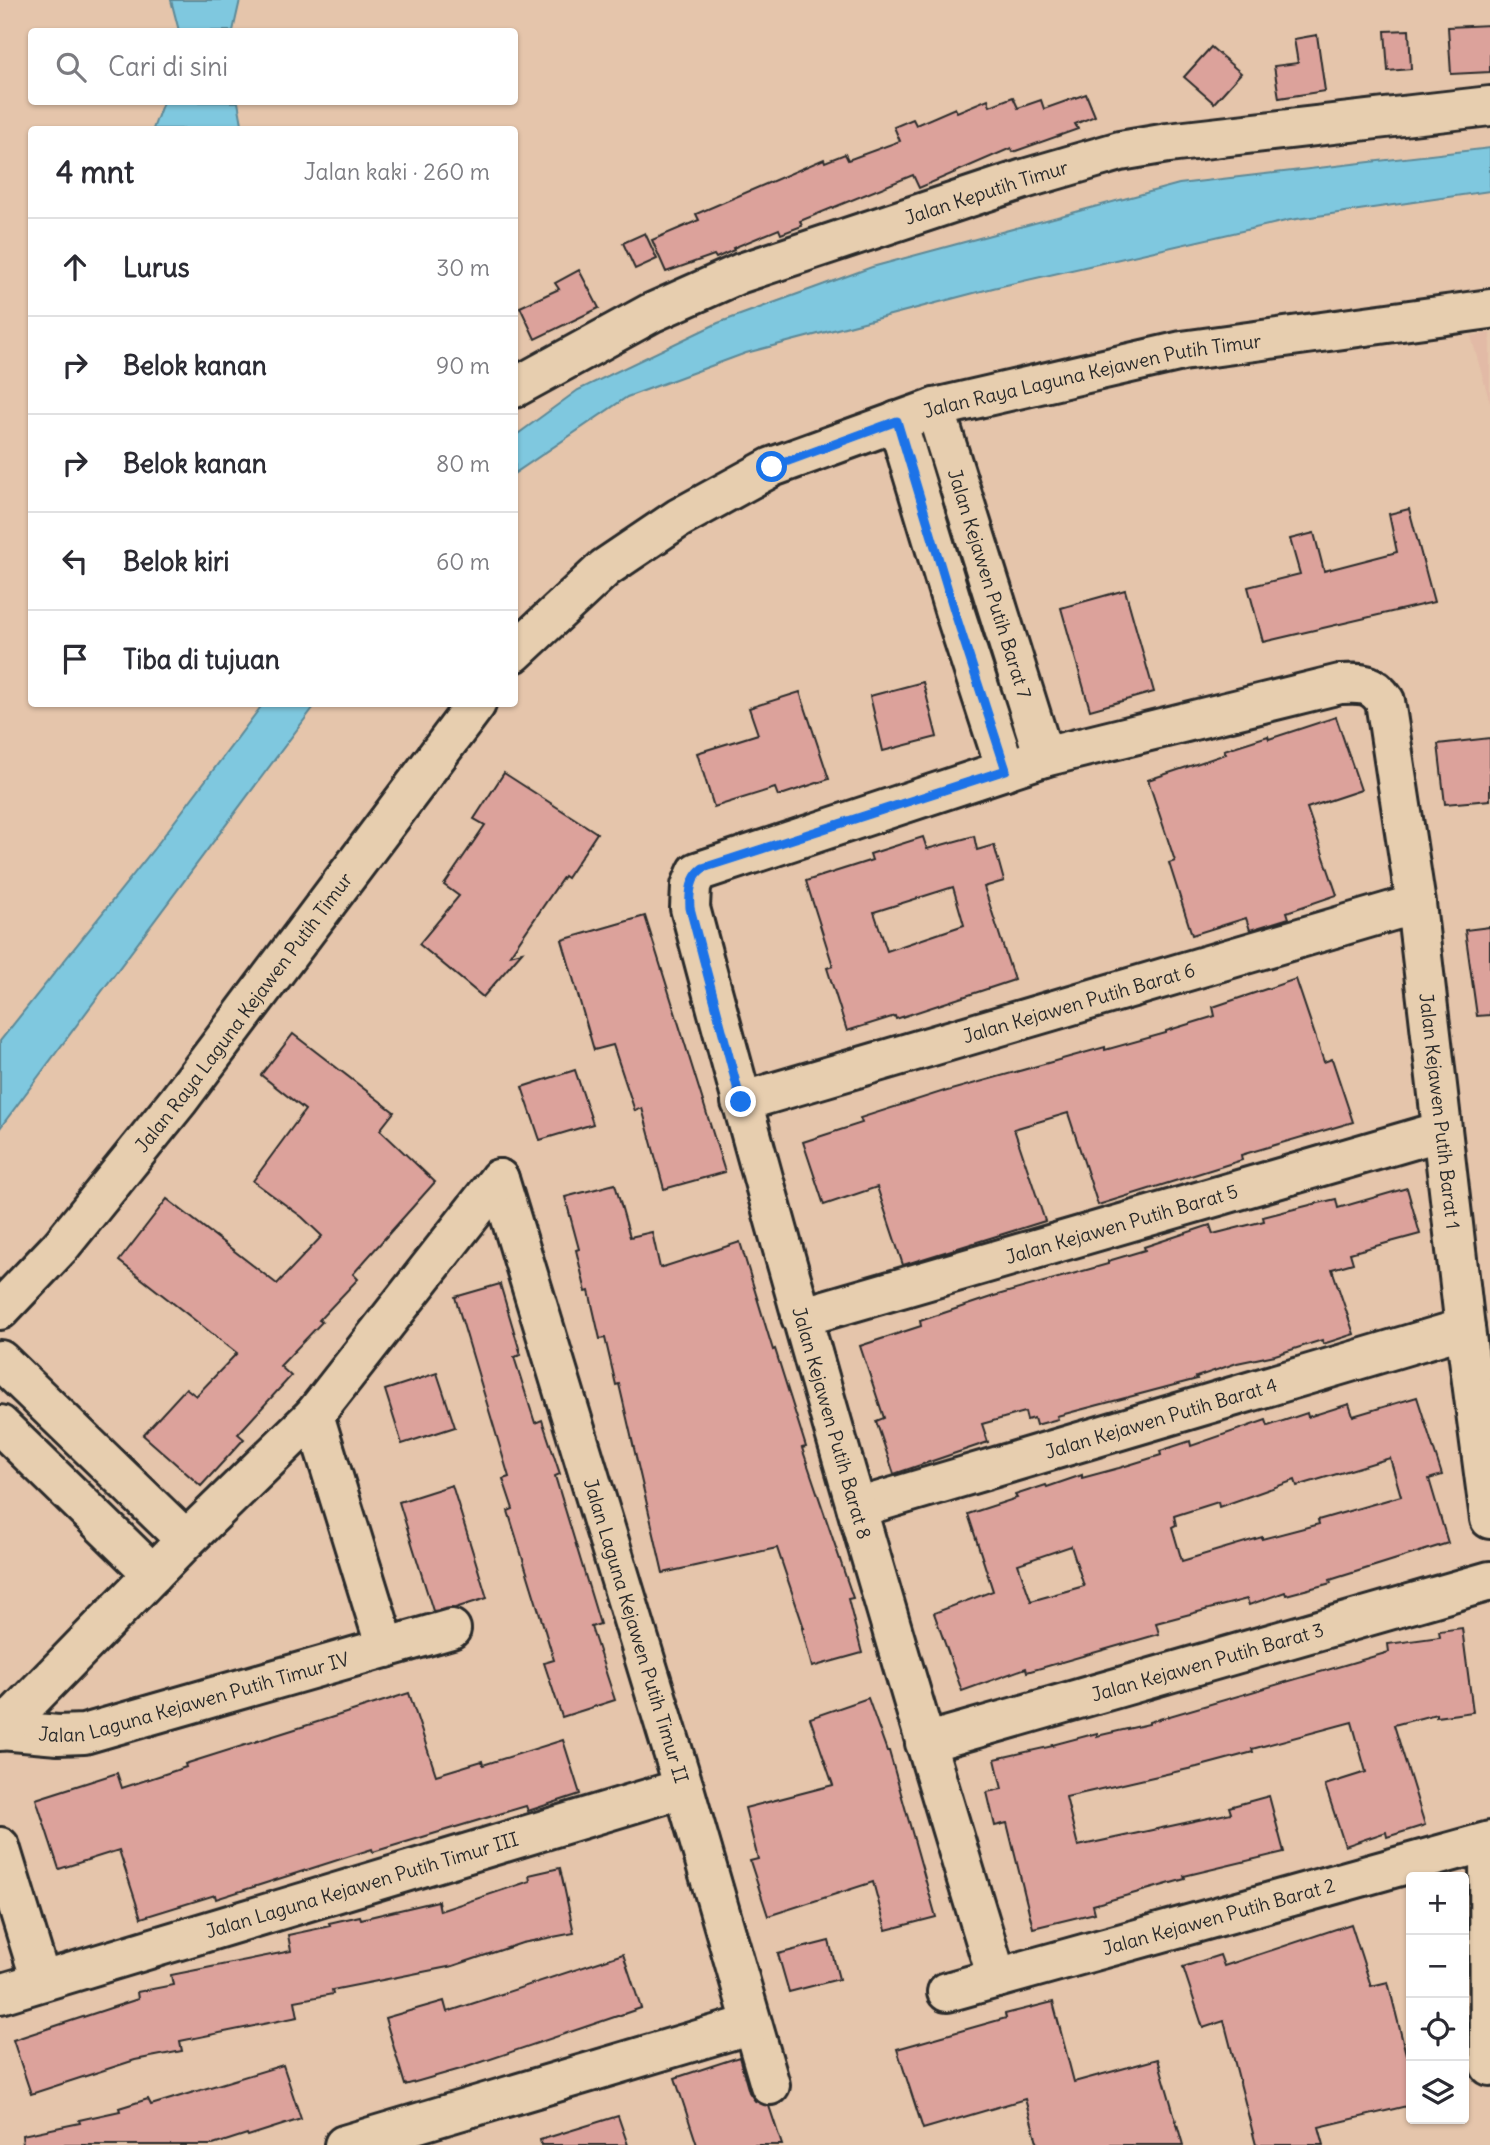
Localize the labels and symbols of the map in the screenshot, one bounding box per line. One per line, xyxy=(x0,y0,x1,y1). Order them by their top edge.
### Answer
street label: Jalan Keputih Timur xyxy=(901,155,1071,230)
street label: Jalan Raya Laguna Kejawen Putih Timur xyxy=(920,328,1263,423)
route start xyxy=(756,451,787,482)
street label: Jalan Kejawen Putih Barat 7 xyxy=(943,466,1037,701)
street label: Jalan Raya Laguna Kejawen Putih Timur xyxy=(130,867,357,1157)
street label: Jalan Kejawen Putih Barat 6 xyxy=(960,958,1198,1048)
street label: Jalan Kejawen Putih Barat 1 xyxy=(1414,992,1465,1230)
route end xyxy=(725,1086,756,1117)
street label: Jalan Kejawen Putih Barat 5 xyxy=(1003,1179,1241,1269)
street label: Jalan Kejawen Putih Barat 8 xyxy=(787,1304,877,1542)
street label: Jalan Kejawen Putih Barat 4 xyxy=(1042,1372,1280,1464)
street label: Jalan Laguna Kejawen Putih Timur II xyxy=(579,1475,694,1786)
street label: Jalan Kejawen Putih Barat 3 xyxy=(1089,1617,1327,1707)
street label: Jalan Laguna Kejawen Putih Timur IV xyxy=(37,1647,352,1747)
street label: Jalan Laguna Kejawen Putih Timur III xyxy=(203,1827,521,1943)
street label: Jalan Kejawen Putih Barat 2 xyxy=(1100,1873,1338,1960)

